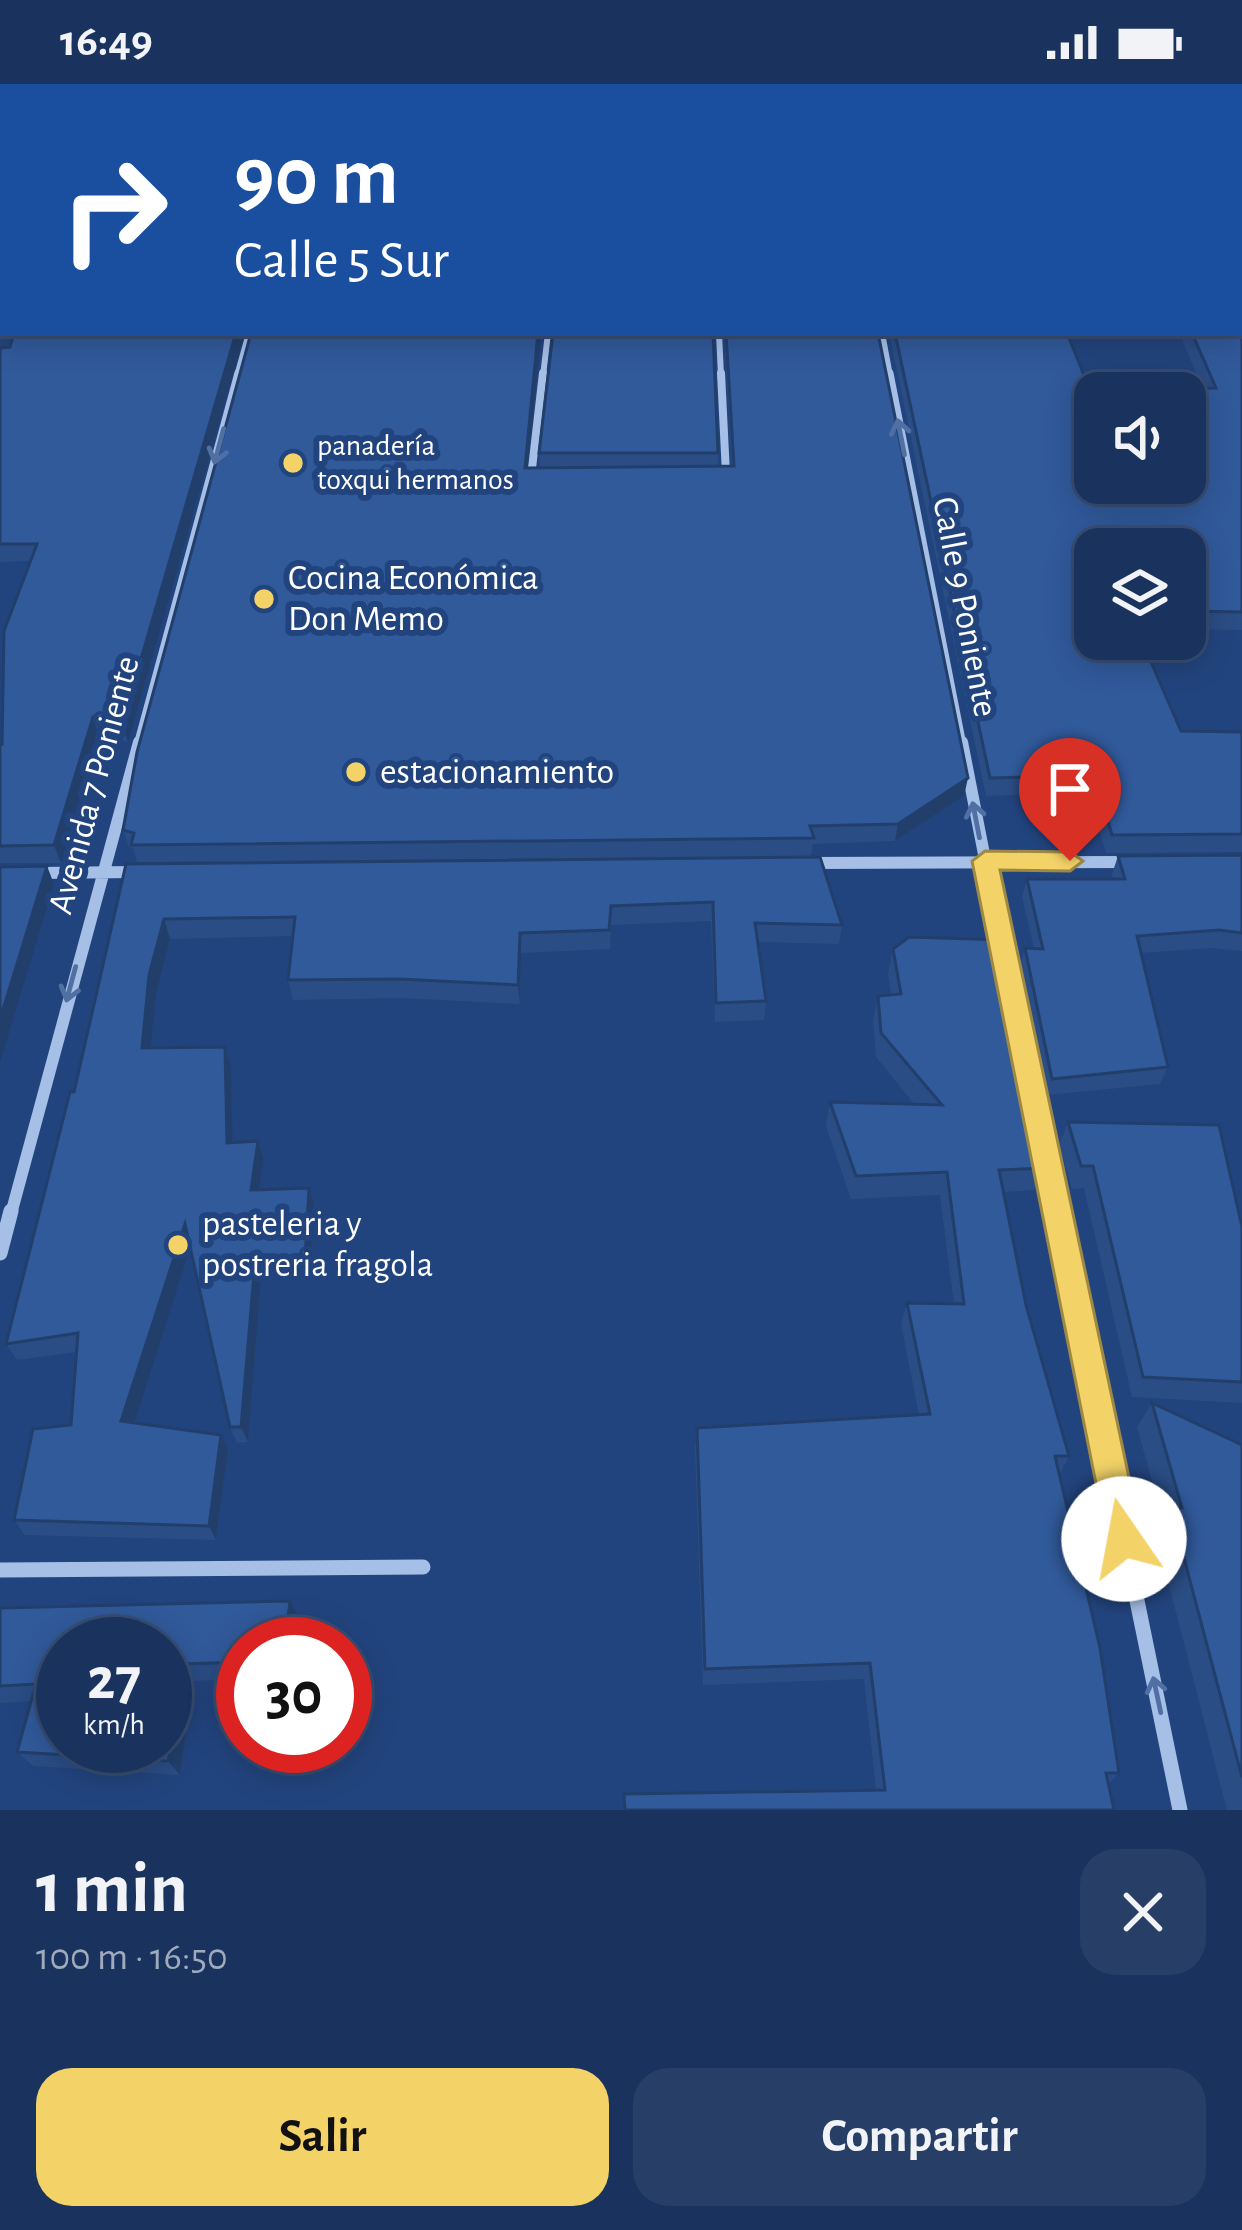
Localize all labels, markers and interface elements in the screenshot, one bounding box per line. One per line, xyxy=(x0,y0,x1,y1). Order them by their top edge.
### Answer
text: 16:49 xyxy=(60,19,153,64)
icon: right xyxy=(36,132,192,288)
text: 90 m xyxy=(234,136,399,220)
text: Calle 5 Sur xyxy=(234,234,449,288)
map controls xyxy=(1074,372,1206,660)
button: sound xyxy=(1074,372,1206,504)
one-way arrow xyxy=(889,418,911,457)
one-way arrow xyxy=(206,426,228,464)
place label: panadería toxqui hermanos xyxy=(317,431,514,495)
marker: panadería toxqui hermanos xyxy=(280,450,306,476)
street label: Calle 9 Poniente xyxy=(926,494,1004,720)
button: layers xyxy=(1074,528,1206,660)
place label: Cocina Económica Don Memo xyxy=(288,560,539,637)
marker: Cocina Económica Don Memo xyxy=(251,586,277,612)
street label: Avenida 7 Poniente xyxy=(42,652,146,918)
pin xyxy=(1019,738,1121,861)
place label: estacionamiento xyxy=(380,754,614,790)
icon: arrive xyxy=(1037,756,1103,822)
marker: estacionamiento xyxy=(343,759,369,785)
one-way arrow xyxy=(964,801,987,839)
one-way arrow xyxy=(59,964,81,1002)
place label: pasteleria y postreria fragola xyxy=(202,1206,433,1283)
marker: pasteleria y postreria fragola xyxy=(165,1232,191,1258)
position arrow xyxy=(1061,1476,1187,1602)
speed limit sign: 30 xyxy=(216,1617,372,1773)
text: 27 xyxy=(87,1650,141,1710)
one-way arrow xyxy=(1144,1677,1167,1715)
text: km/h xyxy=(83,1710,145,1740)
button: close xyxy=(1080,1849,1206,1975)
text: 1 min xyxy=(36,1853,188,1925)
text: 100 m · 16:50 xyxy=(36,1938,228,1977)
button: Salir xyxy=(36,2068,609,2206)
button: Compartir xyxy=(633,2068,1206,2206)

